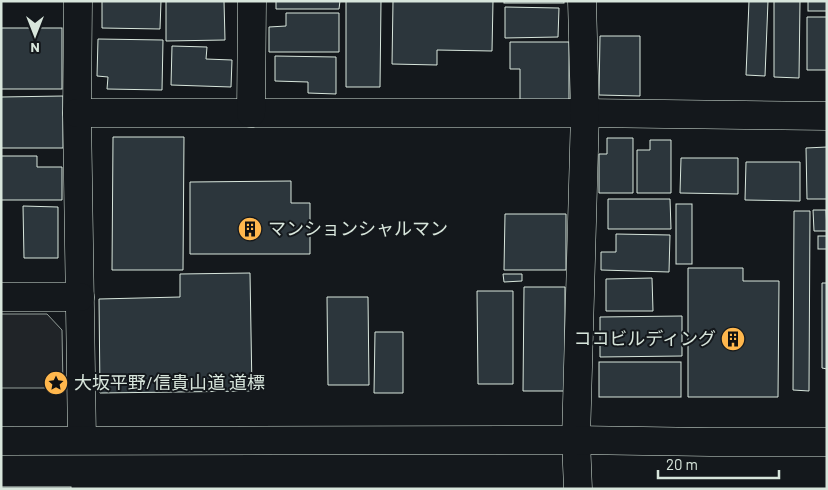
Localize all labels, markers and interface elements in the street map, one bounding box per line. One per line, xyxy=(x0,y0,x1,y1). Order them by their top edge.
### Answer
north arrow xyxy=(10,10,60,60)
text: N xyxy=(30,40,40,57)
building icon: マンションシャルマン xyxy=(237,216,263,242)
place label: マンションシャルマン xyxy=(268,217,448,239)
building icon: ココビルディング xyxy=(720,326,746,352)
place label: ココビルディング xyxy=(573,327,716,349)
place icon: 大坂平野/信貴山道 道標 xyxy=(43,370,69,396)
place label: 大坂平野/信貴山道 道標 xyxy=(74,371,265,393)
scale bar xyxy=(658,448,779,480)
text: 20 m xyxy=(666,455,698,473)

